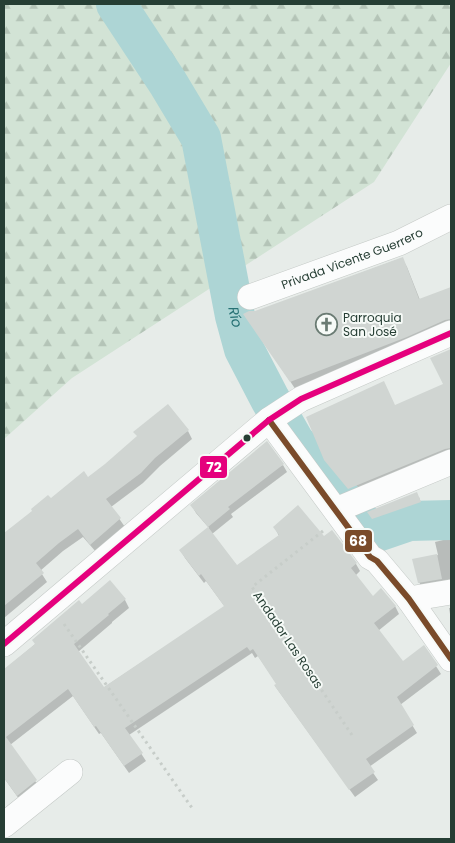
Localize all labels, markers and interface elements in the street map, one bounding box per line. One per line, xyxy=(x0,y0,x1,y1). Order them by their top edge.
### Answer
street label: Privada Vicente Guerrero xyxy=(279,223,426,293)
water label: Río xyxy=(223,305,248,330)
place label: Parroquia San José xyxy=(343,309,402,340)
church icon: Parroquia San José xyxy=(315,313,339,337)
unlabelled marker xyxy=(242,433,252,443)
line badge: 72 xyxy=(199,455,228,479)
text: 72 xyxy=(206,457,222,477)
line badge: 68 xyxy=(344,529,373,553)
text: 68 xyxy=(349,531,367,551)
street label: Andador Las Rosas xyxy=(250,588,327,692)

